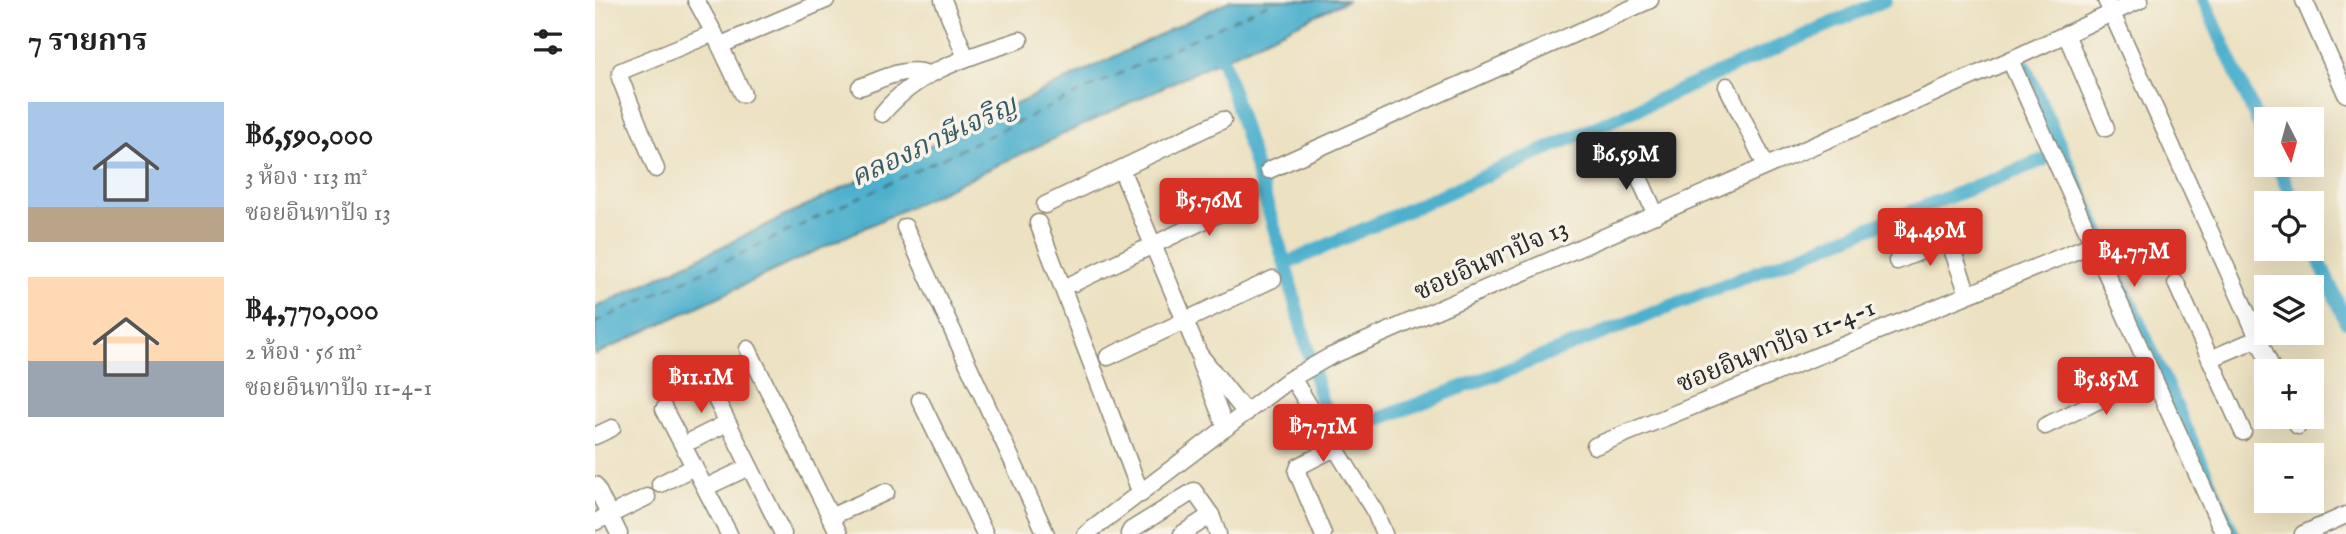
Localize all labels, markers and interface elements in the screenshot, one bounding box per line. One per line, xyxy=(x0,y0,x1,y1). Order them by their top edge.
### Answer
text: 7 รายการ xyxy=(28,23,148,61)
icon: filters xyxy=(529,23,567,61)
water label: คลองภาษีเจริญ xyxy=(845,87,1024,196)
north arrow xyxy=(2254,107,2324,177)
map controls xyxy=(2254,107,2324,513)
text: ฿6,590,000 xyxy=(245,117,373,155)
icon: home xyxy=(84,130,168,214)
pin: ฿6.59M xyxy=(1569,132,1683,192)
text: ฿6.59M xyxy=(1592,140,1660,169)
text: 3 ห้อง · 113 m² xyxy=(245,163,368,192)
pin: ฿5.76M xyxy=(1152,178,1266,238)
text: ฿5.76M xyxy=(1176,186,1243,215)
button: locate xyxy=(2254,191,2324,261)
text: ซอยอินทาปัจ 13 xyxy=(245,199,391,228)
pin: ฿4.49M xyxy=(1873,208,1987,268)
street label: ซอยอินทาปัจ 13 xyxy=(1409,211,1573,309)
text: ฿4.49M xyxy=(1894,216,1966,245)
pin: ฿4.77M xyxy=(2077,230,2191,289)
text: ฿4.77M xyxy=(2098,237,2170,266)
button: layers xyxy=(2254,275,2324,345)
street label: ซอยอินทาปัจ 11-4-1 xyxy=(1672,291,1880,401)
text: ฿4,770,000 xyxy=(245,292,379,330)
icon: home xyxy=(84,305,168,389)
text: 2 ห้อง · 56 m² xyxy=(245,338,362,367)
pin: ฿11.1M xyxy=(644,356,758,415)
pin: ฿5.85M xyxy=(2049,358,2163,417)
button: + xyxy=(2254,359,2324,429)
text: ฿11.1M xyxy=(668,363,734,392)
text: ฿5.85M xyxy=(2073,365,2139,394)
text: ซอยอินทาปัจ 11-4-1 xyxy=(245,374,432,403)
pin: ฿7.71M xyxy=(1266,405,1380,464)
text: ฿7.71M xyxy=(1289,412,1357,441)
button: − xyxy=(2254,443,2324,513)

